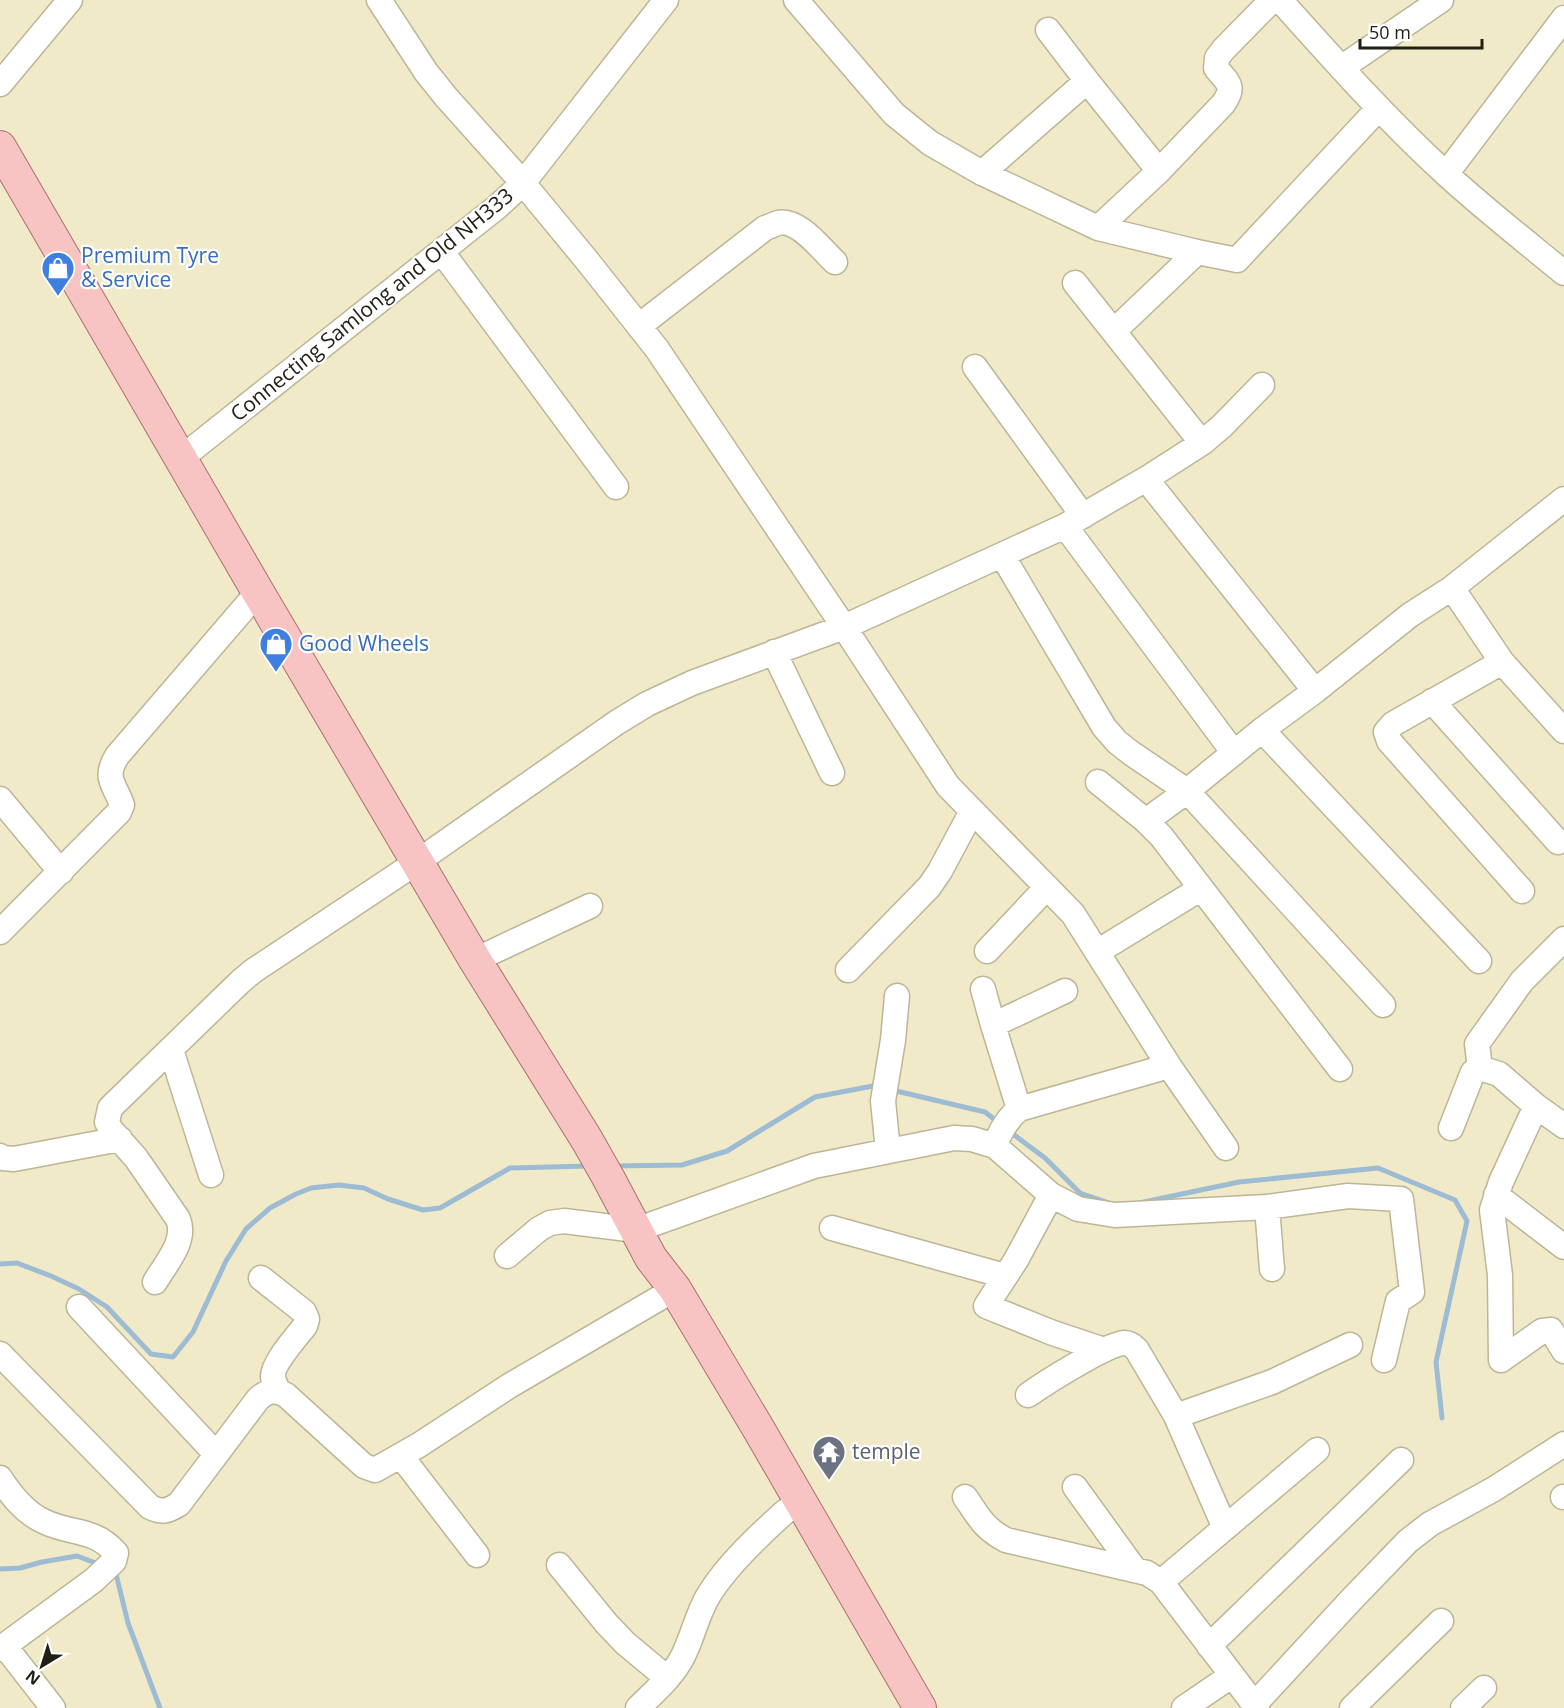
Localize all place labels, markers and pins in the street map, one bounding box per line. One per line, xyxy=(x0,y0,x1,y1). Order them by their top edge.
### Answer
place label: Premium Tyre & Service xyxy=(81,241,219,293)
shop icon: Premium Tyre & Service xyxy=(40,250,76,297)
shop icon: Good Wheels xyxy=(258,626,294,673)
place label: Good Wheels xyxy=(299,629,429,657)
temple icon: temple xyxy=(811,1434,847,1481)
place label: temple xyxy=(852,1437,921,1465)

